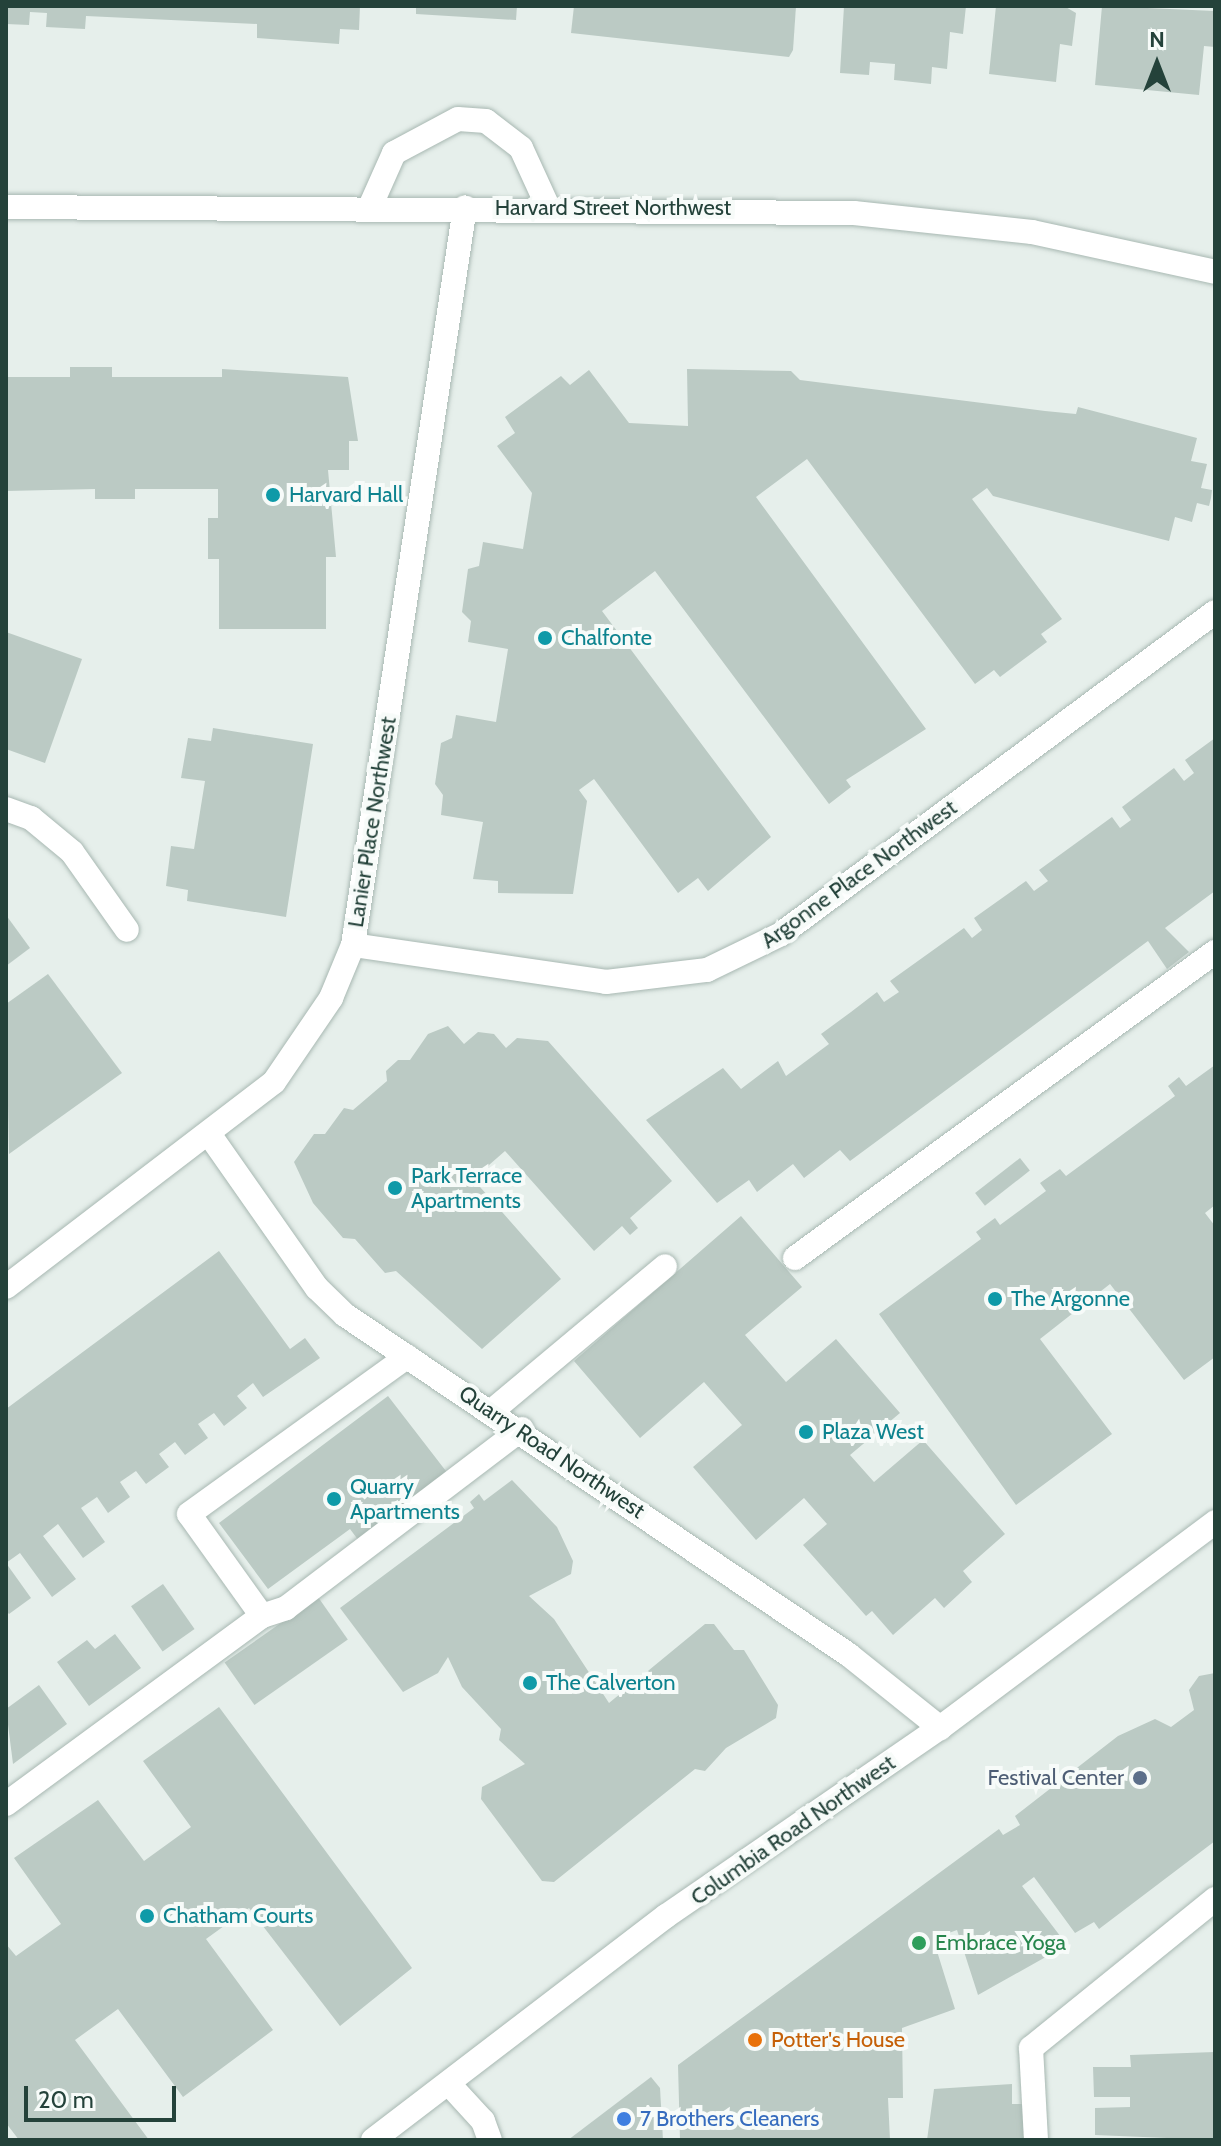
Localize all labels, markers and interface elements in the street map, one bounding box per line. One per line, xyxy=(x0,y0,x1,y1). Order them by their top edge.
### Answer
north arrow xyxy=(1117,24,1197,104)
text: N xyxy=(1149,26,1165,53)
street label: Harvard Street Northwest xyxy=(495,195,731,221)
place label: Harvard Hall xyxy=(289,482,403,508)
marker: Harvard Hall xyxy=(264,486,282,504)
place label: Chalfonte xyxy=(561,625,652,651)
marker: Chalfonte xyxy=(536,629,554,647)
street label: Lanier Place Northwest xyxy=(342,715,402,929)
street label: Argonne Place Northwest xyxy=(756,794,962,954)
place label: Park Terrace Apartments xyxy=(411,1162,522,1214)
marker: Park Terrace Apartments xyxy=(386,1179,404,1197)
place label: The Argonne xyxy=(1011,1286,1130,1312)
marker: The Argonne xyxy=(986,1290,1004,1308)
street label: Quarry Road Northwest xyxy=(454,1380,650,1524)
place label: Plaza West xyxy=(822,1419,924,1445)
marker: Plaza West xyxy=(797,1423,815,1441)
place label: Quarry Apartments xyxy=(350,1473,460,1524)
marker: Quarry Apartments xyxy=(325,1490,343,1508)
place label: The Calverton xyxy=(546,1670,675,1696)
marker: The Calverton xyxy=(521,1674,539,1692)
street label: Columbia Road Northwest xyxy=(686,1749,900,1911)
place label: Festival Center xyxy=(987,1765,1124,1791)
marker: Festival Center xyxy=(1131,1769,1149,1787)
place label: Chatham Courts xyxy=(163,1903,313,1929)
marker: Chatham Courts xyxy=(138,1907,156,1925)
place label: Embrace Yoga xyxy=(935,1930,1066,1956)
marker: Embrace Yoga xyxy=(910,1934,928,1952)
place label: Potter's House xyxy=(771,2027,905,2053)
marker: Potter's House xyxy=(746,2031,764,2049)
scale bar xyxy=(28,2070,180,2120)
text: 20 m xyxy=(38,2085,94,2114)
place label: 7 Brothers Cleaners xyxy=(640,2106,819,2132)
marker: 7 Brothers Cleaners xyxy=(615,2110,633,2128)

